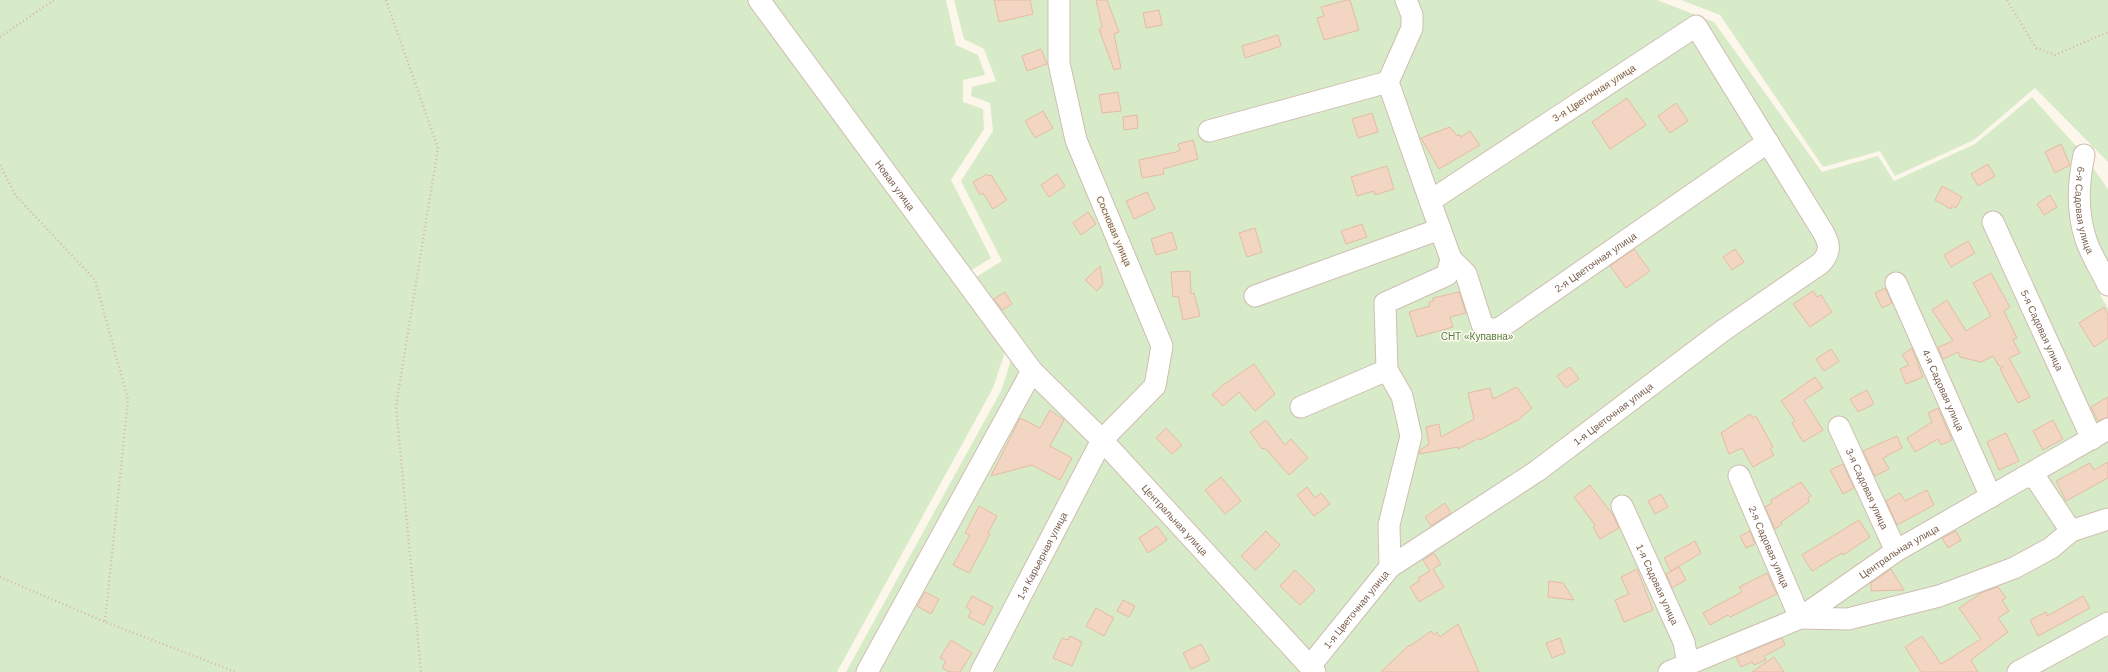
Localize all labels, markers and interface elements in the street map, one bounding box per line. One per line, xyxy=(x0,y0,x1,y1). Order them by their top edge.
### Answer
street label: 3-я Цветочная улица xyxy=(1550,62,1638,124)
street label: Новая улица xyxy=(873,158,918,213)
street label: 6-я Садовая улица xyxy=(2074,166,2096,256)
street label: Сосновая улица xyxy=(1094,194,1134,268)
street label: 2-я Цветочная улица xyxy=(1552,230,1638,294)
street label: 5-я Садовая улица xyxy=(2019,288,2066,373)
park label: СНТ «Купавна» xyxy=(1441,331,1514,342)
street label: 4-я Садовая улица xyxy=(1921,348,1967,433)
street label: 1-я Цветочная улица xyxy=(1571,380,1655,447)
street label: 3-я Садовая улица xyxy=(1844,447,1891,531)
street label: Центральная улица xyxy=(1140,482,1211,558)
street label: 2-я Садовая улица xyxy=(1747,504,1792,590)
street label: 1-я Карьерная улица xyxy=(1014,510,1069,601)
street label: Центральная улица xyxy=(1857,522,1941,581)
street label: 1-я Садовая улица xyxy=(1634,542,1681,627)
street label: 1-я Цветочная улица xyxy=(1321,568,1391,650)

